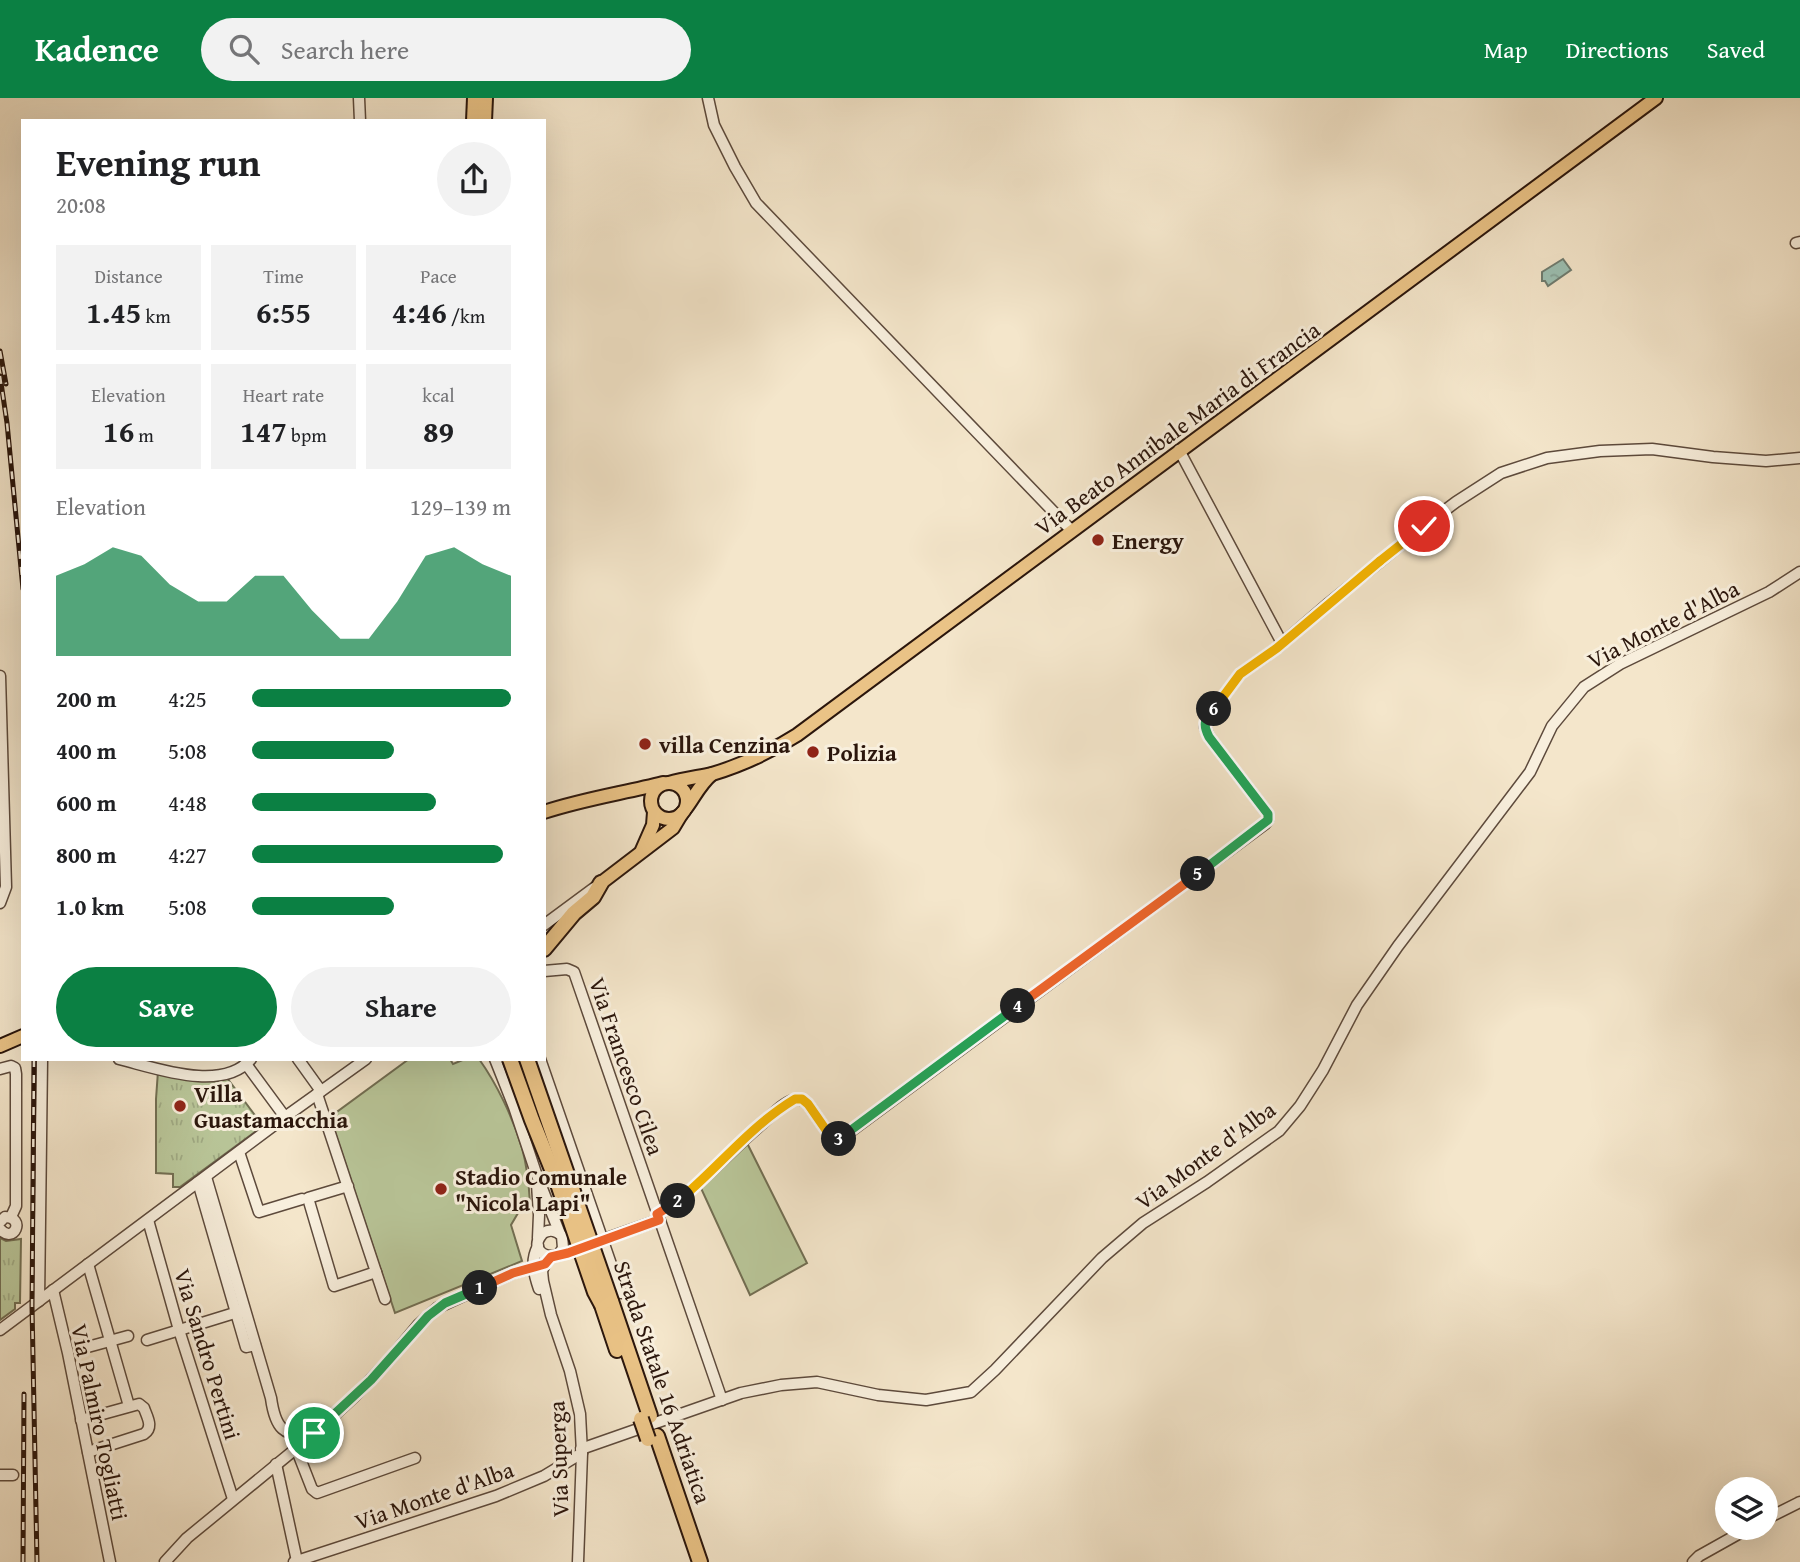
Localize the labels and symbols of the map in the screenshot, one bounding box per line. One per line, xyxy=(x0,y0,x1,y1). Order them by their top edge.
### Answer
street label: Via Beato Annibale Maria di Francia xyxy=(1028,313,1327,543)
pin xyxy=(1394,496,1454,556)
place label: Energy xyxy=(1112,524,1184,557)
marker: Energy xyxy=(1090,532,1106,548)
street label: Via Monte d'Alba xyxy=(1581,571,1745,676)
pin: 6 xyxy=(1196,692,1232,726)
place label: villa Cenzina xyxy=(659,728,791,761)
marker: villa Cenzina xyxy=(637,736,653,752)
place label: Polizia xyxy=(827,736,897,769)
marker: Polizia xyxy=(805,744,821,760)
pin: 5 xyxy=(1180,856,1216,892)
street label: Via Francesco Cilea xyxy=(581,973,673,1159)
pin: 4 xyxy=(1000,988,1036,1024)
place label: Villa Guastamacchia xyxy=(194,1077,348,1136)
street label: Via Monte d'Alba xyxy=(1128,1093,1282,1217)
marker: Villa Guastamacchia xyxy=(172,1098,188,1114)
pin: 3 xyxy=(822,1122,856,1156)
place label: Stadio Comunale "Nicola Lapi" xyxy=(455,1160,627,1219)
marker: Stadio Comunale "Nicola Lapi" xyxy=(433,1181,449,1197)
pin: 2 xyxy=(660,1184,696,1218)
street label: Strada Statale 16 Adriatica xyxy=(606,1256,720,1508)
street label: Via Sandro Pertini xyxy=(166,1264,250,1444)
pin: 1 xyxy=(462,1270,498,1306)
street label: Via Palmiro Togliatti xyxy=(63,1321,137,1523)
street label: Via Superga xyxy=(539,1400,577,1518)
pin xyxy=(284,1403,344,1463)
street label: Via Monte d'Alba xyxy=(350,1452,518,1538)

